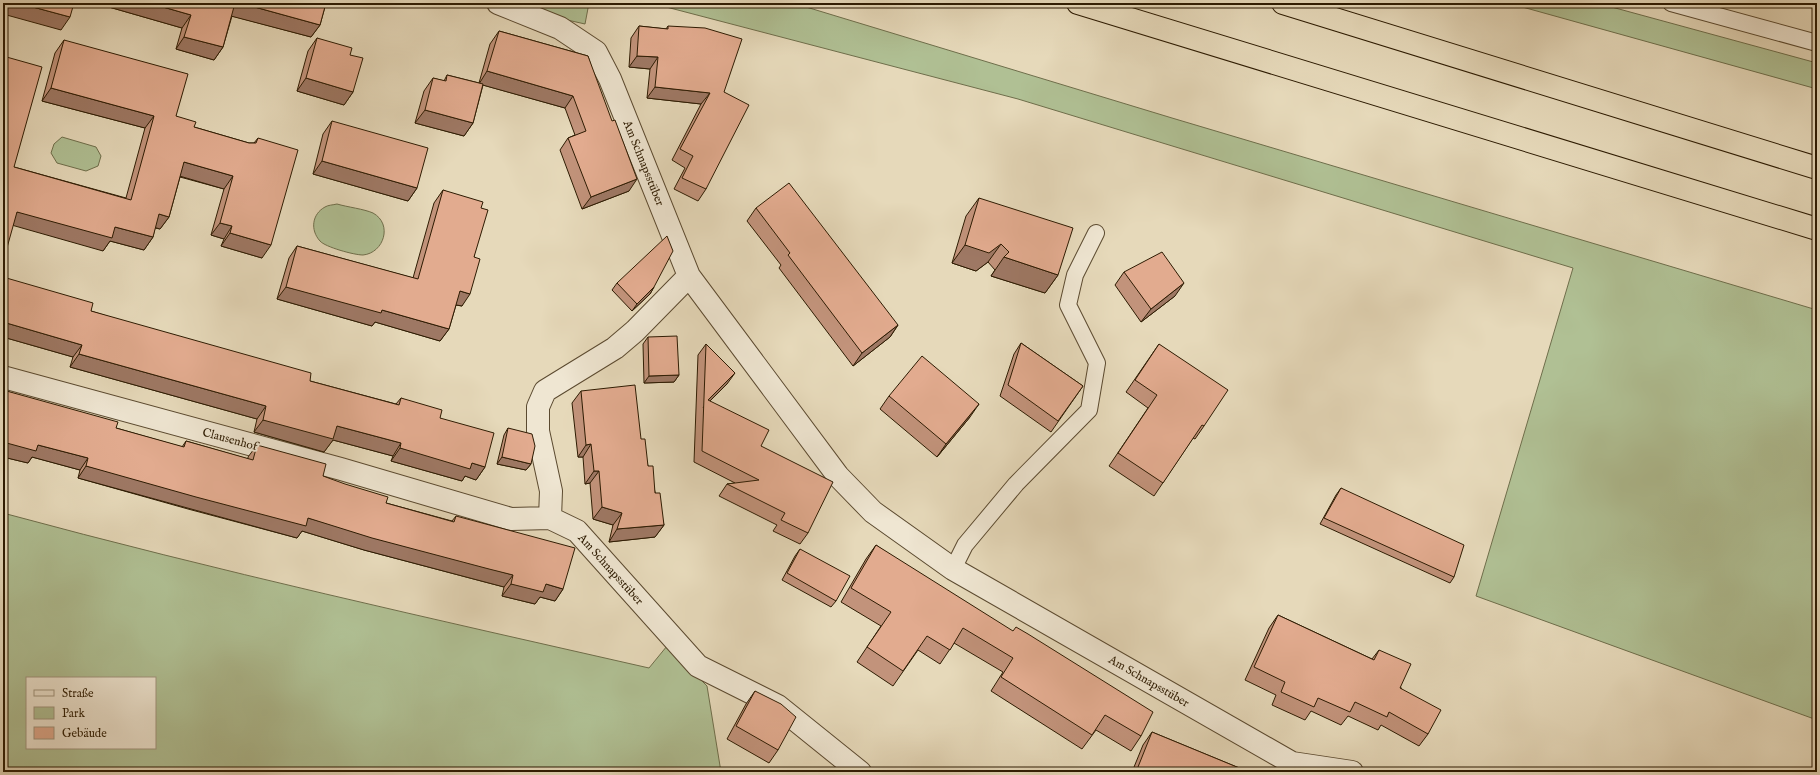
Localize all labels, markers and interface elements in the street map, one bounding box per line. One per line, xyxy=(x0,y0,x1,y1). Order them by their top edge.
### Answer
street label: Am Schnapsstüber xyxy=(618,117,668,209)
street label: Clausenhof xyxy=(201,425,262,455)
street label: Am Schnapsstüber xyxy=(573,530,647,609)
street label: Am Schnapsstüber xyxy=(1104,652,1192,712)
legend xyxy=(26,677,156,749)
text: Straße xyxy=(62,686,94,701)
text: Park xyxy=(62,706,85,721)
text: Gebäude xyxy=(62,726,107,741)

